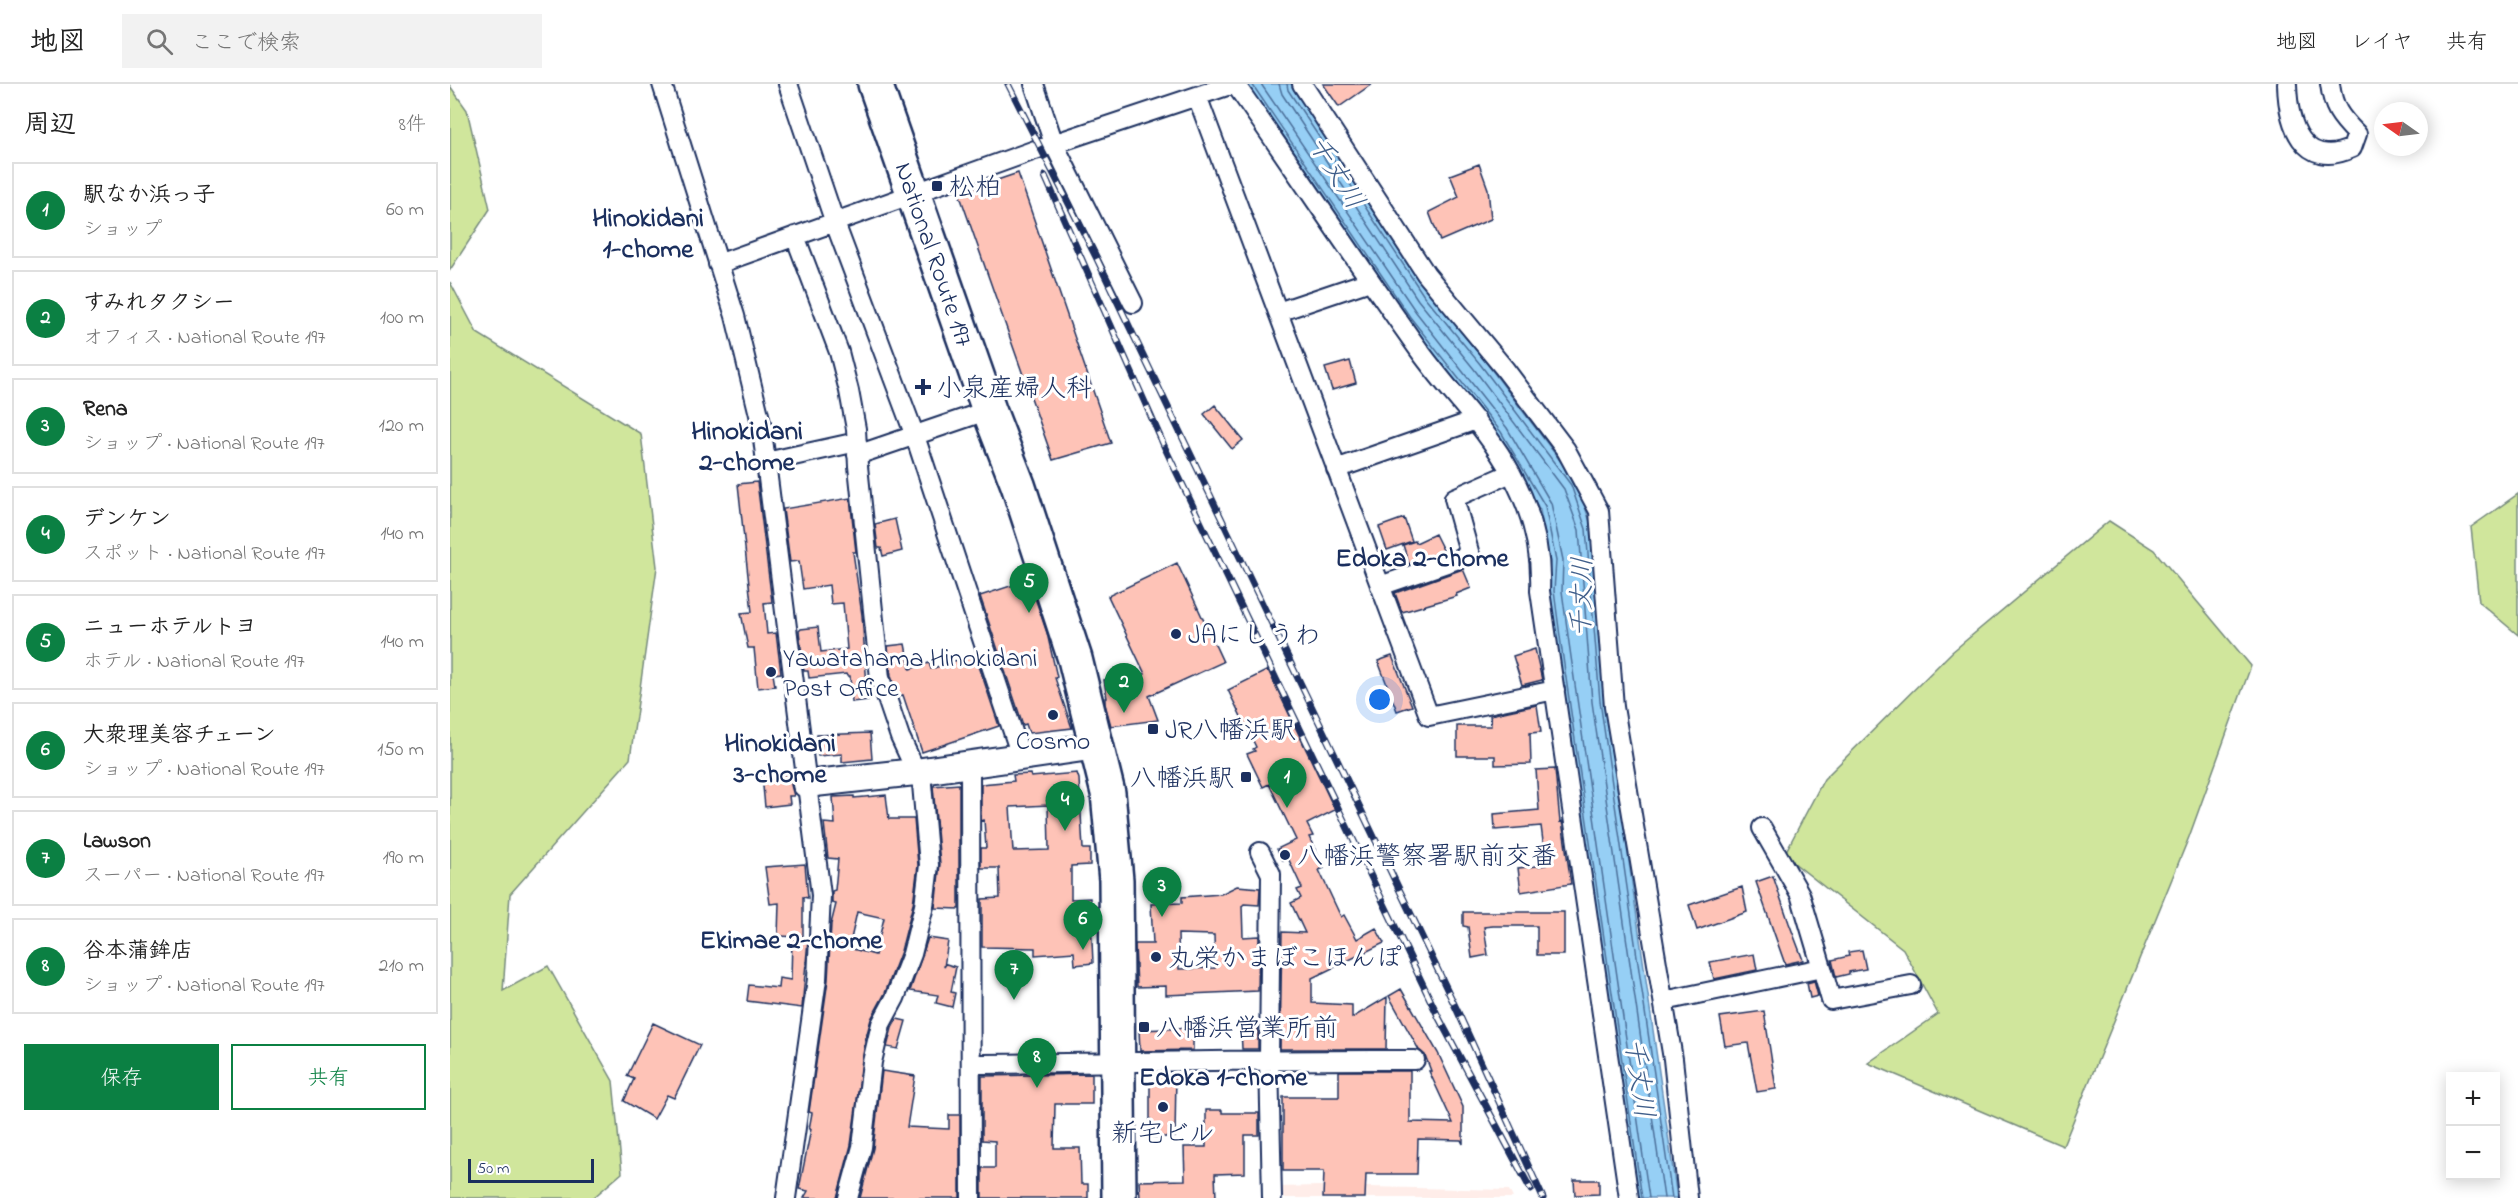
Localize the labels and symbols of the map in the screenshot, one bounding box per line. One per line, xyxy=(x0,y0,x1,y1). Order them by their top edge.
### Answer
north arrow xyxy=(2374,102,2428,156)
water label: 千丈川 xyxy=(1297,129,1373,218)
street label: National Route 197 xyxy=(883,158,982,353)
place label: 松柏 xyxy=(949,170,1001,208)
marker: 松柏 xyxy=(930,179,944,193)
district label: Hinokidani 1-chome xyxy=(592,200,704,270)
place label: 小泉産婦人科 xyxy=(936,371,1092,409)
marker: 小泉産婦人科 xyxy=(914,378,932,396)
district label: Hinokidani 2-chome xyxy=(691,413,803,483)
district label: Edoka 2-chome xyxy=(1335,540,1510,579)
water label: 千丈川 xyxy=(1563,556,1604,638)
pin: 5 xyxy=(1010,564,1048,613)
place label: JAにしうわ xyxy=(1188,618,1321,656)
marker: JAにしうわ xyxy=(1169,627,1183,641)
place label: Yawatahama Hinokidani Post Office xyxy=(783,641,1038,709)
pin: 2 xyxy=(1104,664,1144,713)
marker: Yawatahama Hinokidani Post Office xyxy=(764,665,778,679)
your location xyxy=(1365,685,1394,714)
marker: Cosmo xyxy=(1046,708,1060,722)
place label: JR八幡浜駅 xyxy=(1165,713,1296,751)
marker: JR八幡浜駅 xyxy=(1146,722,1160,736)
place label: Cosmo xyxy=(1016,724,1090,762)
district label: Hinokidani 3-chome xyxy=(724,725,836,795)
pin: 1 xyxy=(1268,758,1306,808)
place label: 八幡浜駅 xyxy=(1130,761,1234,799)
marker: 八幡浜駅 xyxy=(1239,770,1253,784)
pin: 4 xyxy=(1046,782,1084,831)
place label: 八幡浜警察署駅前交番 xyxy=(1297,839,1557,877)
marker: 八幡浜警察署駅前交番 xyxy=(1278,848,1292,862)
pin: 3 xyxy=(1142,868,1182,917)
pin: 6 xyxy=(1064,900,1102,950)
district label: Ekimae 2-chome xyxy=(700,922,883,961)
place label: 丸栄かまぼこほんぽ xyxy=(1168,941,1402,979)
pin: 7 xyxy=(994,950,1034,1000)
marker: 丸栄かまぼこほんぽ xyxy=(1149,950,1163,964)
place label: 八幡浜営業所前 xyxy=(1156,1011,1338,1049)
marker: 八幡浜営業所前 xyxy=(1137,1020,1151,1034)
water label: 千丈川 xyxy=(1613,1036,1662,1121)
pin: 8 xyxy=(1018,1038,1056,1088)
district label: Edoka 1-chome xyxy=(1139,1059,1308,1098)
marker: 新宅ビル xyxy=(1156,1100,1170,1114)
place label: 新宅ビル xyxy=(1111,1116,1215,1154)
scale bar xyxy=(468,1156,594,1184)

